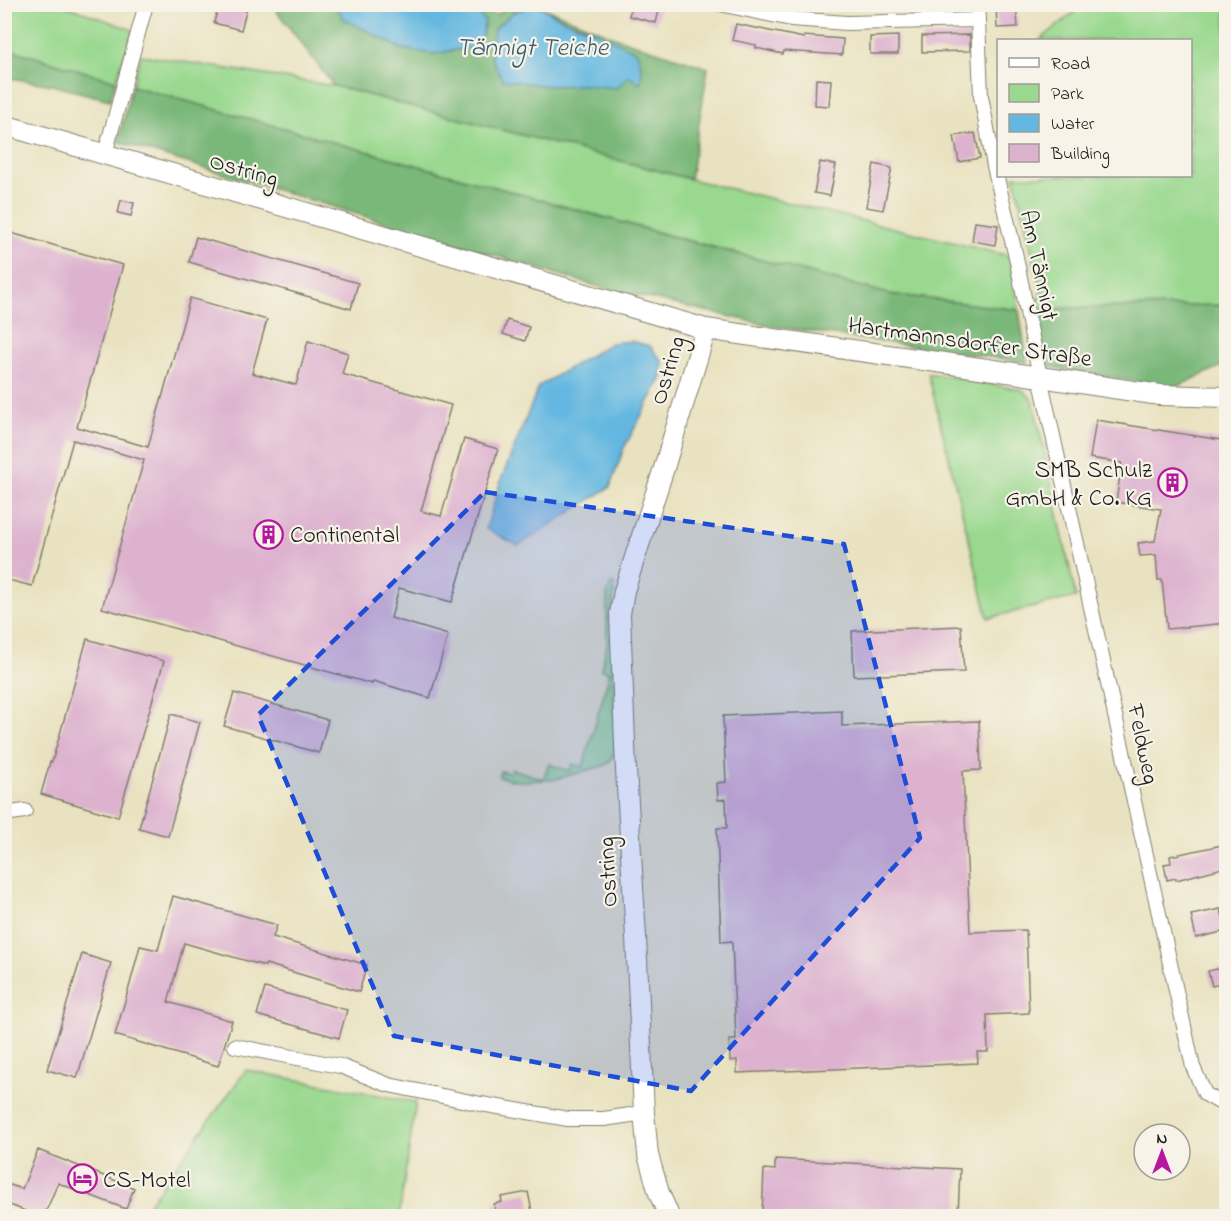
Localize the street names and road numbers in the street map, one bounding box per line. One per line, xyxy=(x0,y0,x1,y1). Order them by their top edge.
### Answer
street label: Ostring xyxy=(205,145,282,198)
street label: Am Tännigt xyxy=(1009,207,1066,324)
street label: Hartmannsdorfer Straße xyxy=(846,309,1094,378)
street label: Ostring xyxy=(642,332,696,410)
street label: Feldweg xyxy=(1116,700,1167,788)
street label: Ostring xyxy=(590,836,629,908)

